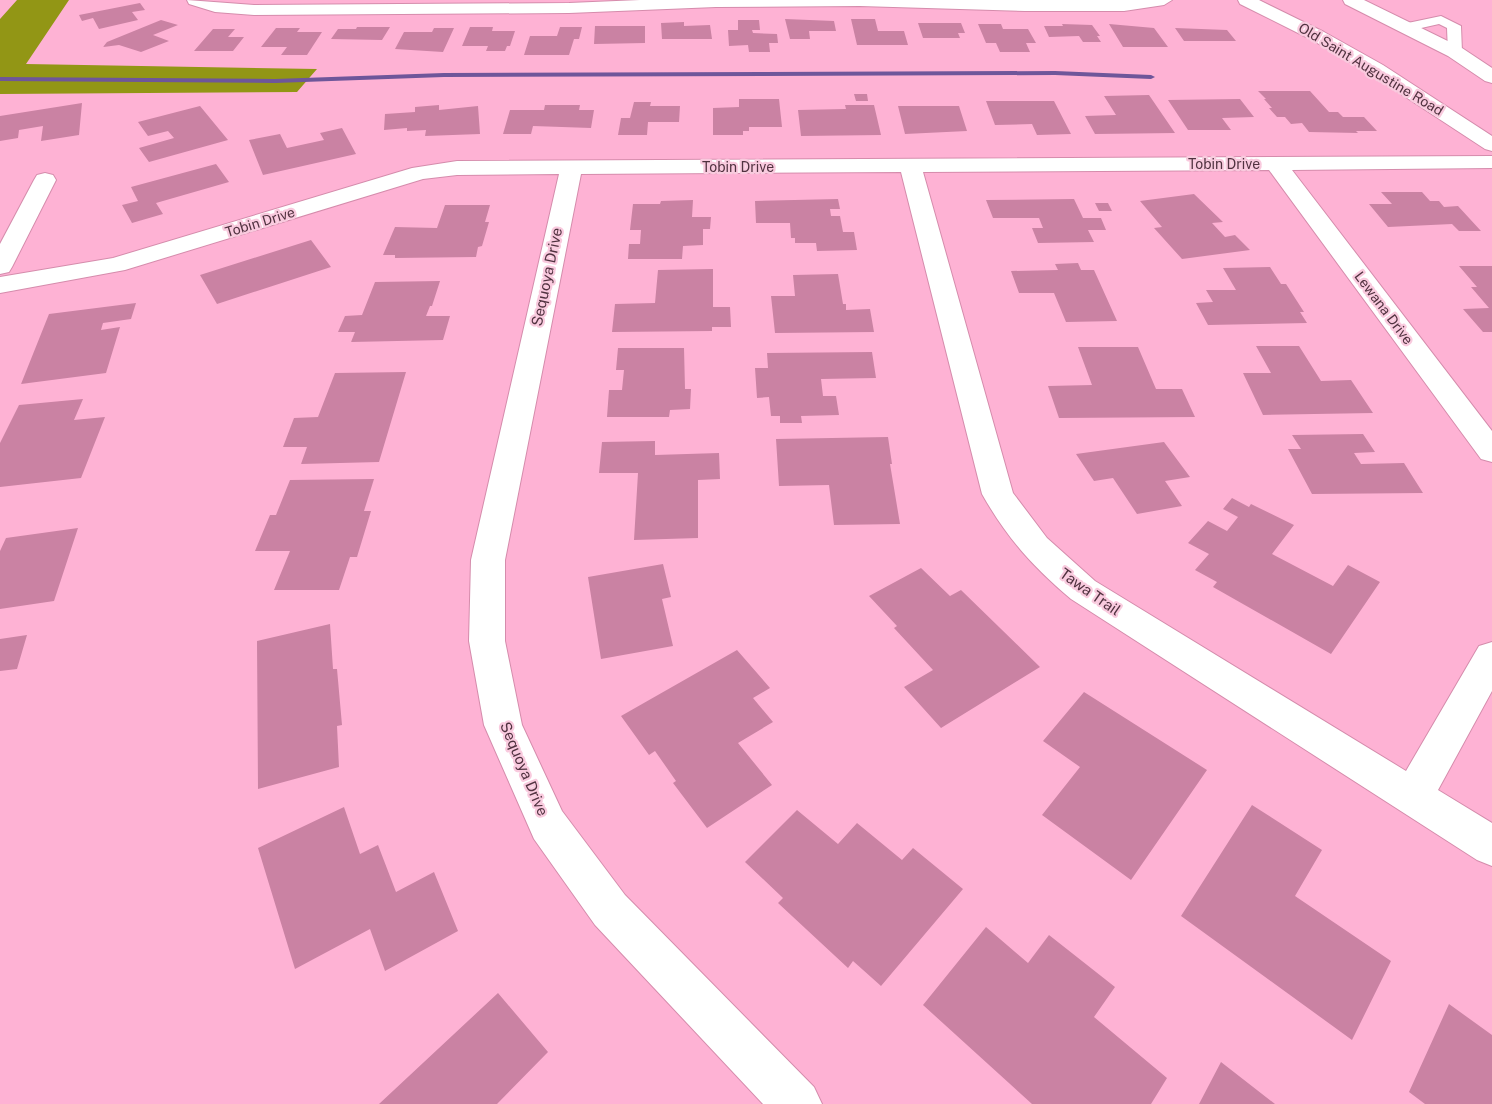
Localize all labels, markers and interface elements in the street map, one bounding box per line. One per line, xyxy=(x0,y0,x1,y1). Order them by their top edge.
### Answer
street label: Old Saint Augustine Road xyxy=(1296,19,1446,119)
street label: Tobin Drive xyxy=(1188,156,1260,172)
street label: Tobin Drive xyxy=(702,159,774,175)
street label: Tobin Drive xyxy=(223,204,297,240)
street label: Sequoya Drive xyxy=(528,226,565,328)
street label: Lewana Drive xyxy=(1351,269,1417,348)
street label: Tawa Trail xyxy=(1057,564,1124,619)
street label: Sequoya Drive xyxy=(497,719,552,818)

